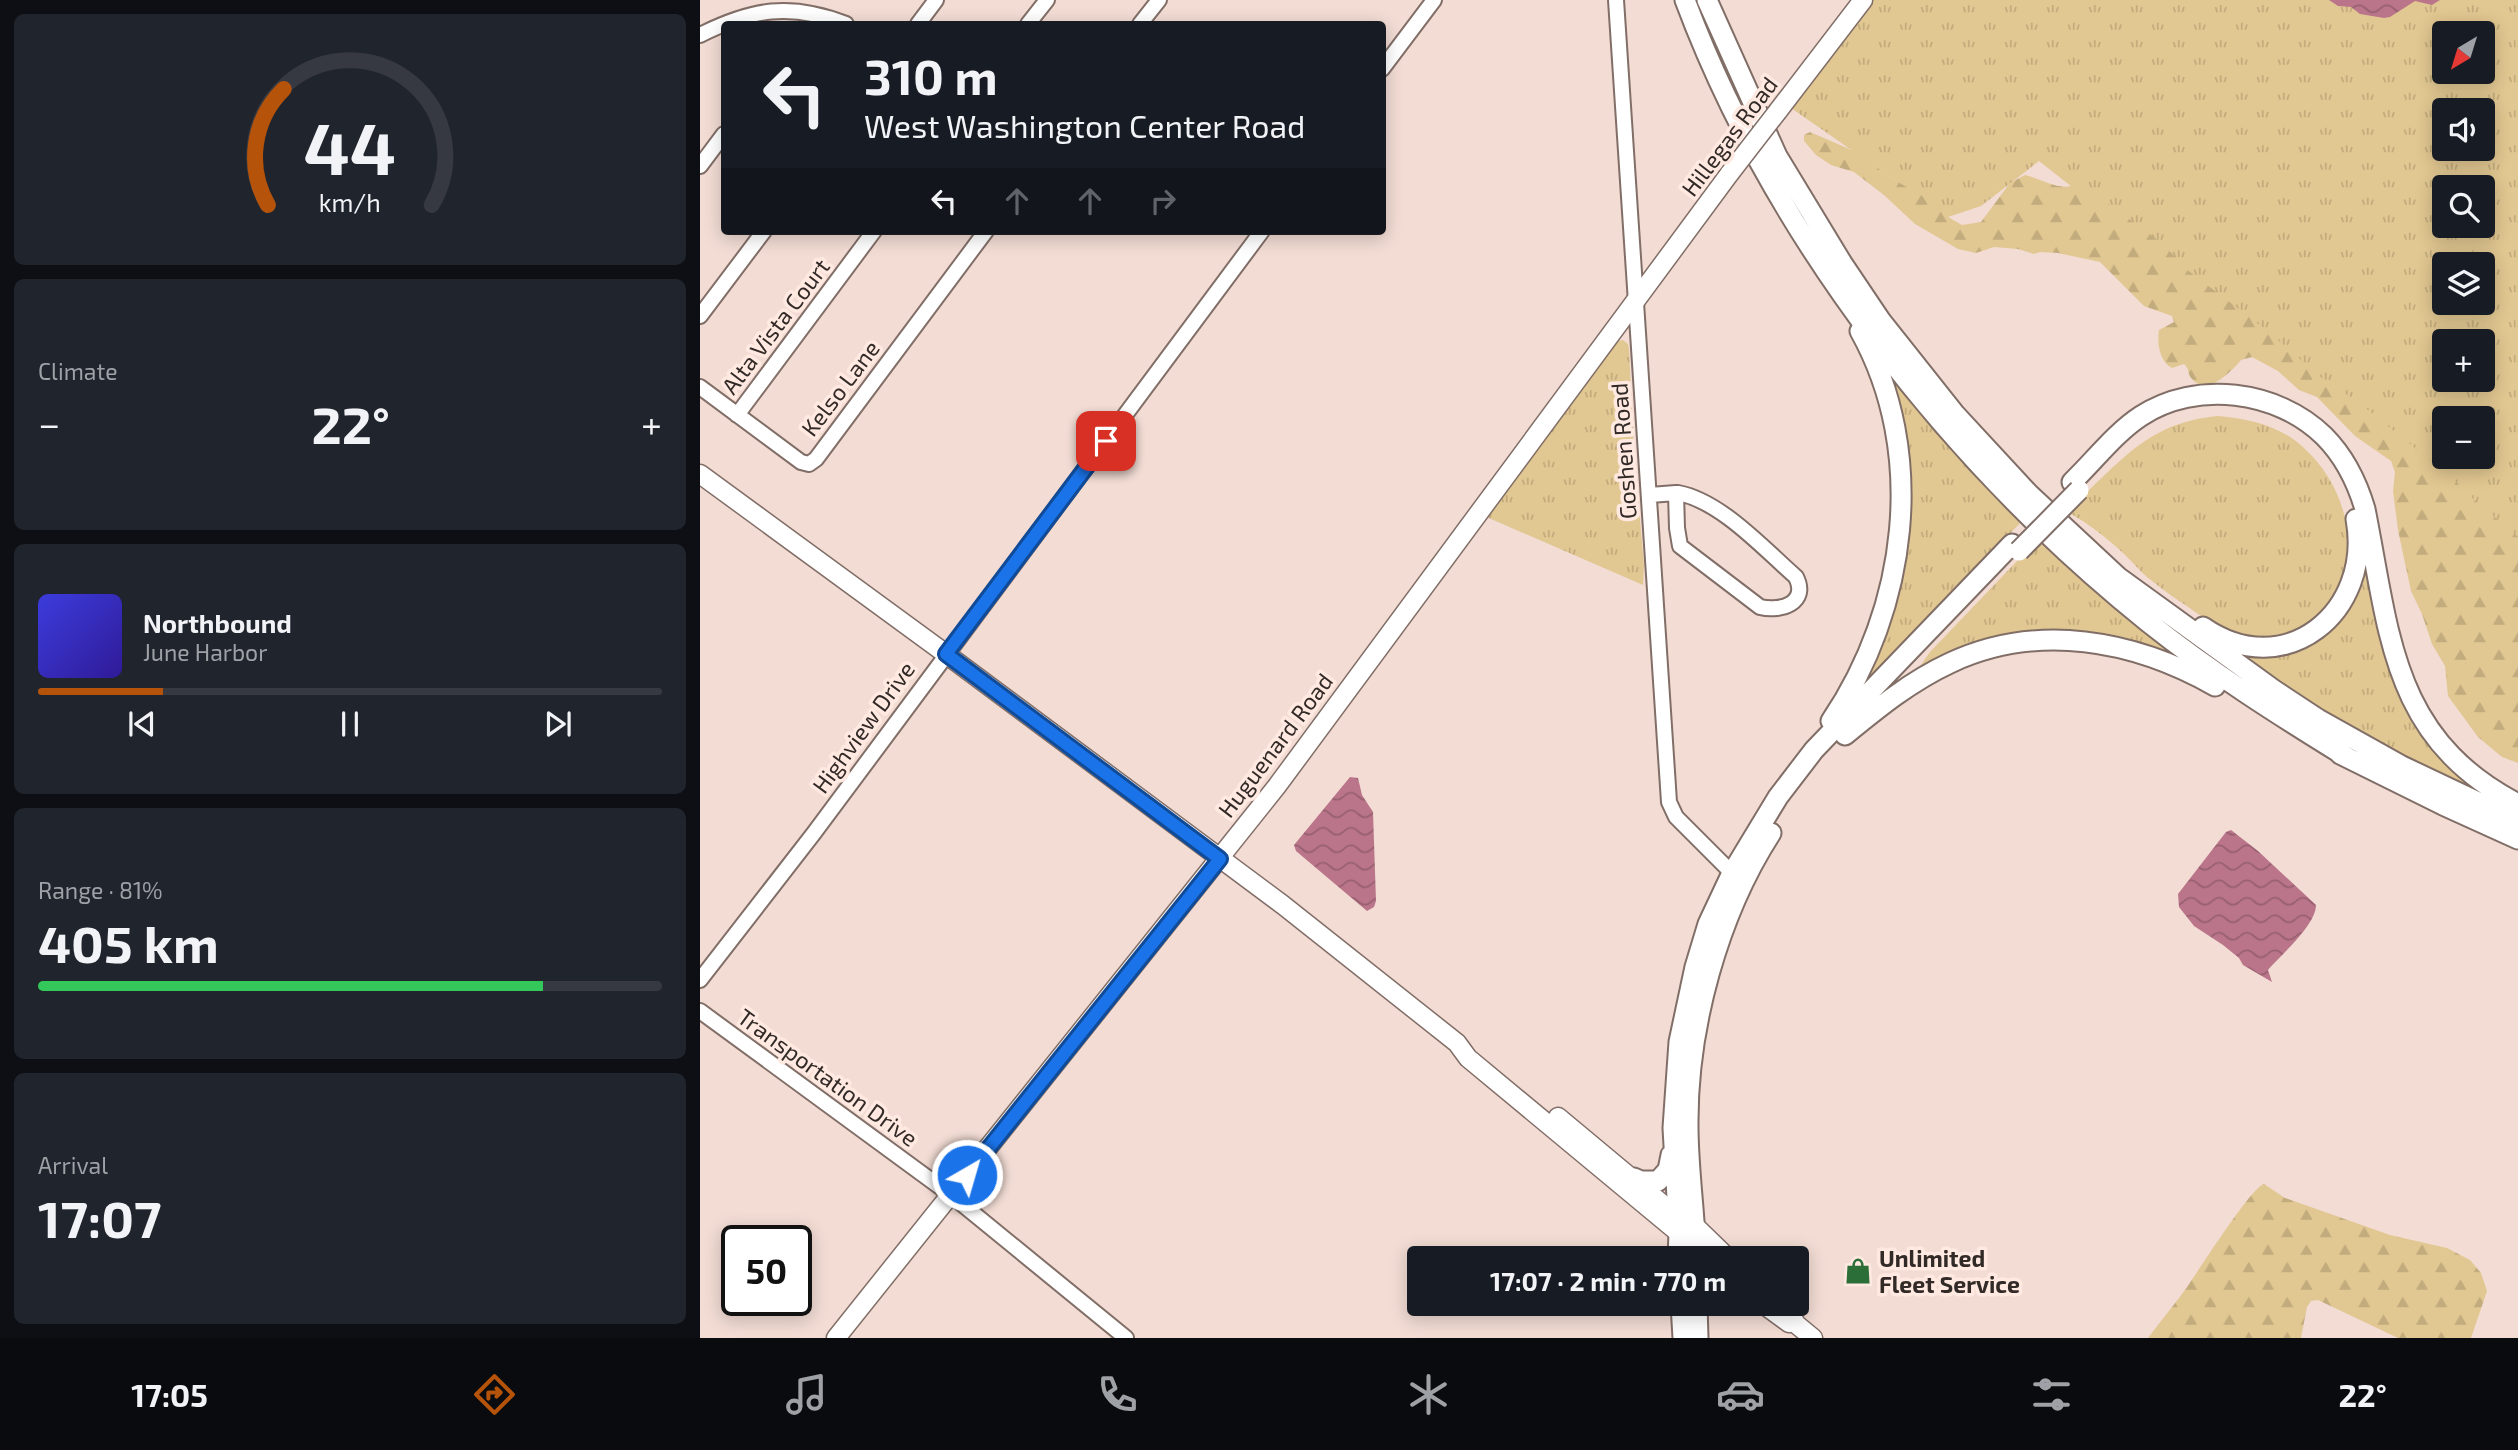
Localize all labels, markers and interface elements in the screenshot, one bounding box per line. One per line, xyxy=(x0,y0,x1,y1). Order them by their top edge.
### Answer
north arrow xyxy=(2432,21,2496,84)
map controls xyxy=(2432,21,2495,469)
text: 310 m xyxy=(864,46,998,105)
icon: left xyxy=(749,49,840,140)
street label: Hillegas Road xyxy=(1675,71,1783,201)
button: sound xyxy=(2432,98,2495,161)
text: 44 xyxy=(304,103,396,191)
text: West Washington Center Road xyxy=(864,106,1305,144)
button: search xyxy=(2432,175,2495,238)
icon: left xyxy=(925,182,963,220)
icon: ahead xyxy=(998,182,1036,220)
icon: ahead xyxy=(1071,182,1109,220)
icon: right xyxy=(1144,182,1182,220)
text: km/h xyxy=(319,187,381,217)
button: layers xyxy=(2432,252,2495,315)
street label: Alta Vista Court xyxy=(715,253,835,399)
button: + xyxy=(2432,329,2495,392)
street label: Kelso Lane xyxy=(795,335,885,441)
text: Climate xyxy=(38,357,118,385)
street label: Goshen Road xyxy=(1604,382,1642,520)
text: 22° xyxy=(311,392,390,454)
text: − xyxy=(38,400,60,446)
text: + xyxy=(641,400,662,446)
button: − xyxy=(2432,406,2495,469)
pin xyxy=(1076,411,1136,471)
icon: arrive xyxy=(1087,422,1125,460)
text: Northbound xyxy=(143,607,292,638)
text: June Harbor xyxy=(143,638,267,666)
street label: Highview Drive xyxy=(806,656,920,798)
street label: Huguenard Road xyxy=(1212,667,1338,823)
icon: previous xyxy=(123,705,161,743)
icon: pause xyxy=(331,705,369,743)
icon: next xyxy=(539,705,577,743)
text: Range · 81% xyxy=(38,876,163,904)
text: 405 km xyxy=(38,911,219,973)
street label: Transportation Drive xyxy=(732,1002,924,1152)
position arrow xyxy=(930,1138,1004,1212)
text: Arrival xyxy=(38,1151,108,1179)
text: 17:07 xyxy=(38,1186,162,1248)
speed limit sign: 50 xyxy=(721,1225,812,1316)
place label: Unlimited Fleet Service xyxy=(1879,1244,2020,1298)
shop icon: Unlimited Fleet Service xyxy=(1843,1256,1873,1286)
text: 17:07 · 2 min · 770 m xyxy=(1490,1265,1726,1296)
icon: directions xyxy=(470,1370,519,1419)
icon: music xyxy=(782,1370,831,1419)
icon: phone xyxy=(1093,1370,1142,1419)
icon: climate xyxy=(1404,1370,1453,1419)
icon: car xyxy=(1716,1370,1765,1419)
icon: filters xyxy=(2027,1370,2076,1419)
text: 17:05 xyxy=(131,1375,208,1413)
text: 22° xyxy=(2339,1375,2387,1413)

